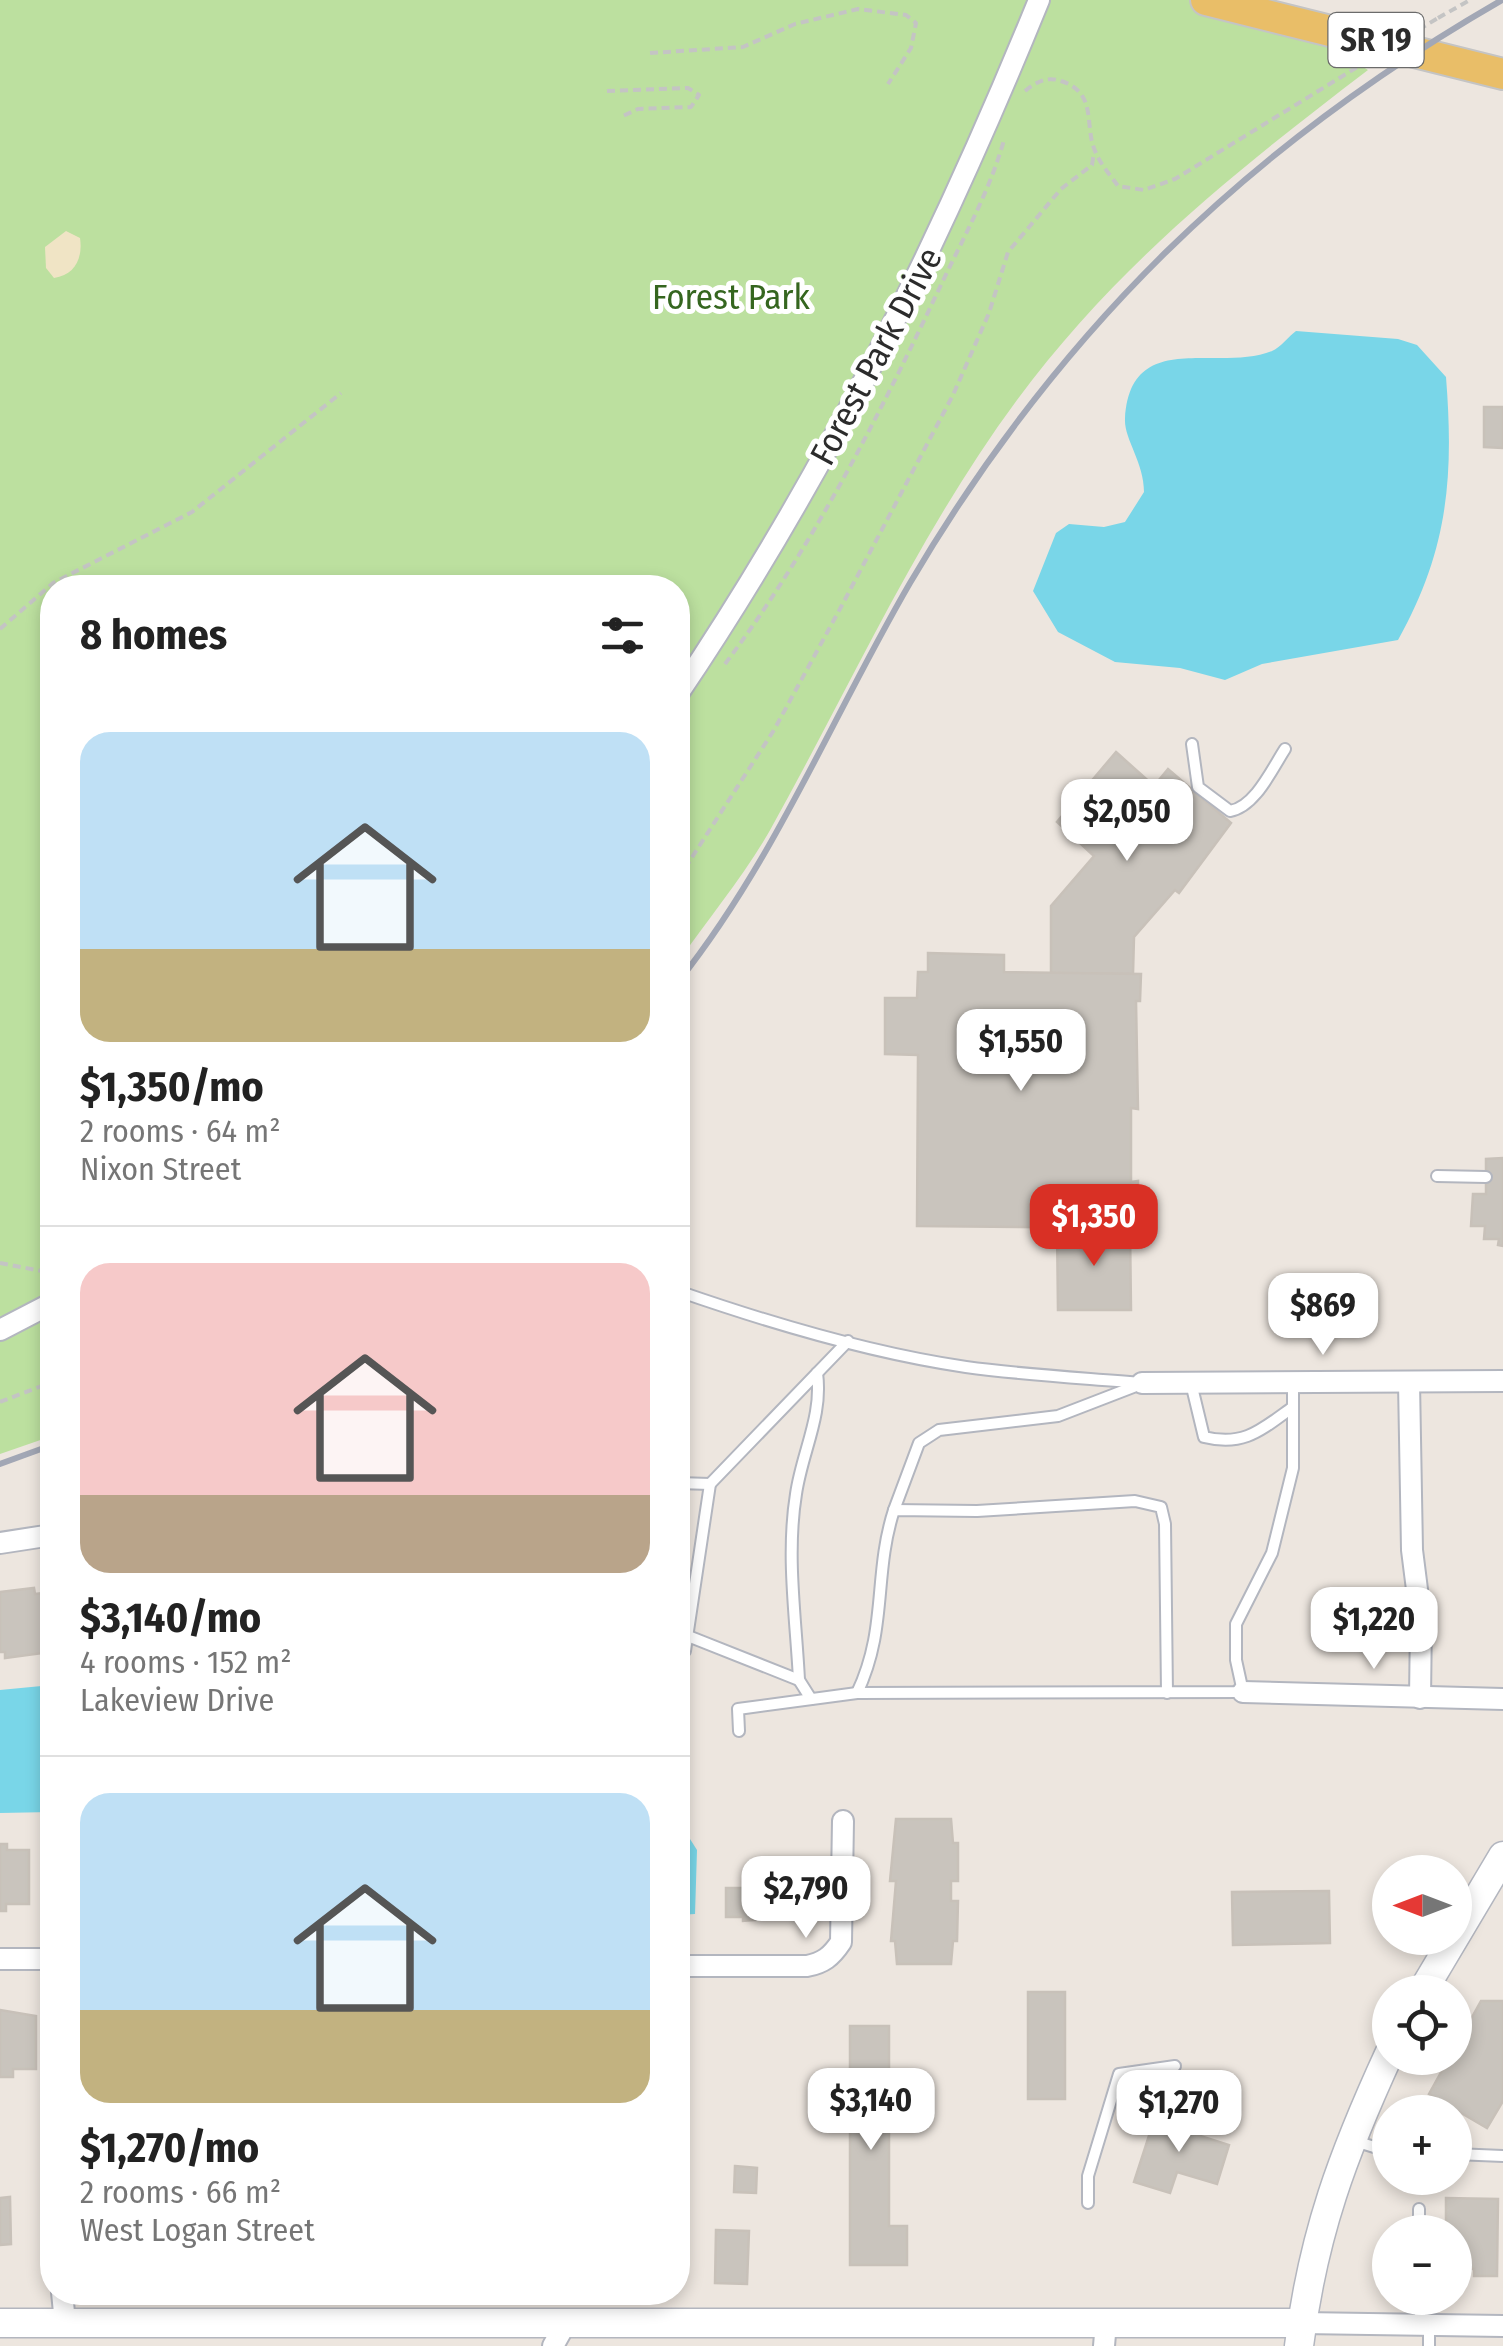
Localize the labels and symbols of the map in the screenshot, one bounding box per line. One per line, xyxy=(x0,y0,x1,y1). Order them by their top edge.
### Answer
road number: SR 19 xyxy=(1328,13,1424,67)
street label: Forest Park Drive xyxy=(801,240,951,472)
park label: Forest Park xyxy=(652,276,811,318)
pin: $2,050 xyxy=(1046,779,1208,864)
pin: $1,550 xyxy=(940,1009,1102,1094)
pin: $1,350 xyxy=(1013,1184,1175,1269)
pin: $869 xyxy=(1264,1273,1382,1358)
pin: $1,220 xyxy=(1293,1587,1455,1672)
north arrow xyxy=(1372,1855,1472,1955)
pin: $2,790 xyxy=(725,1856,887,1941)
pin: $3,140 xyxy=(790,2068,952,2153)
pin: $1,270 xyxy=(1098,2070,1260,2155)

